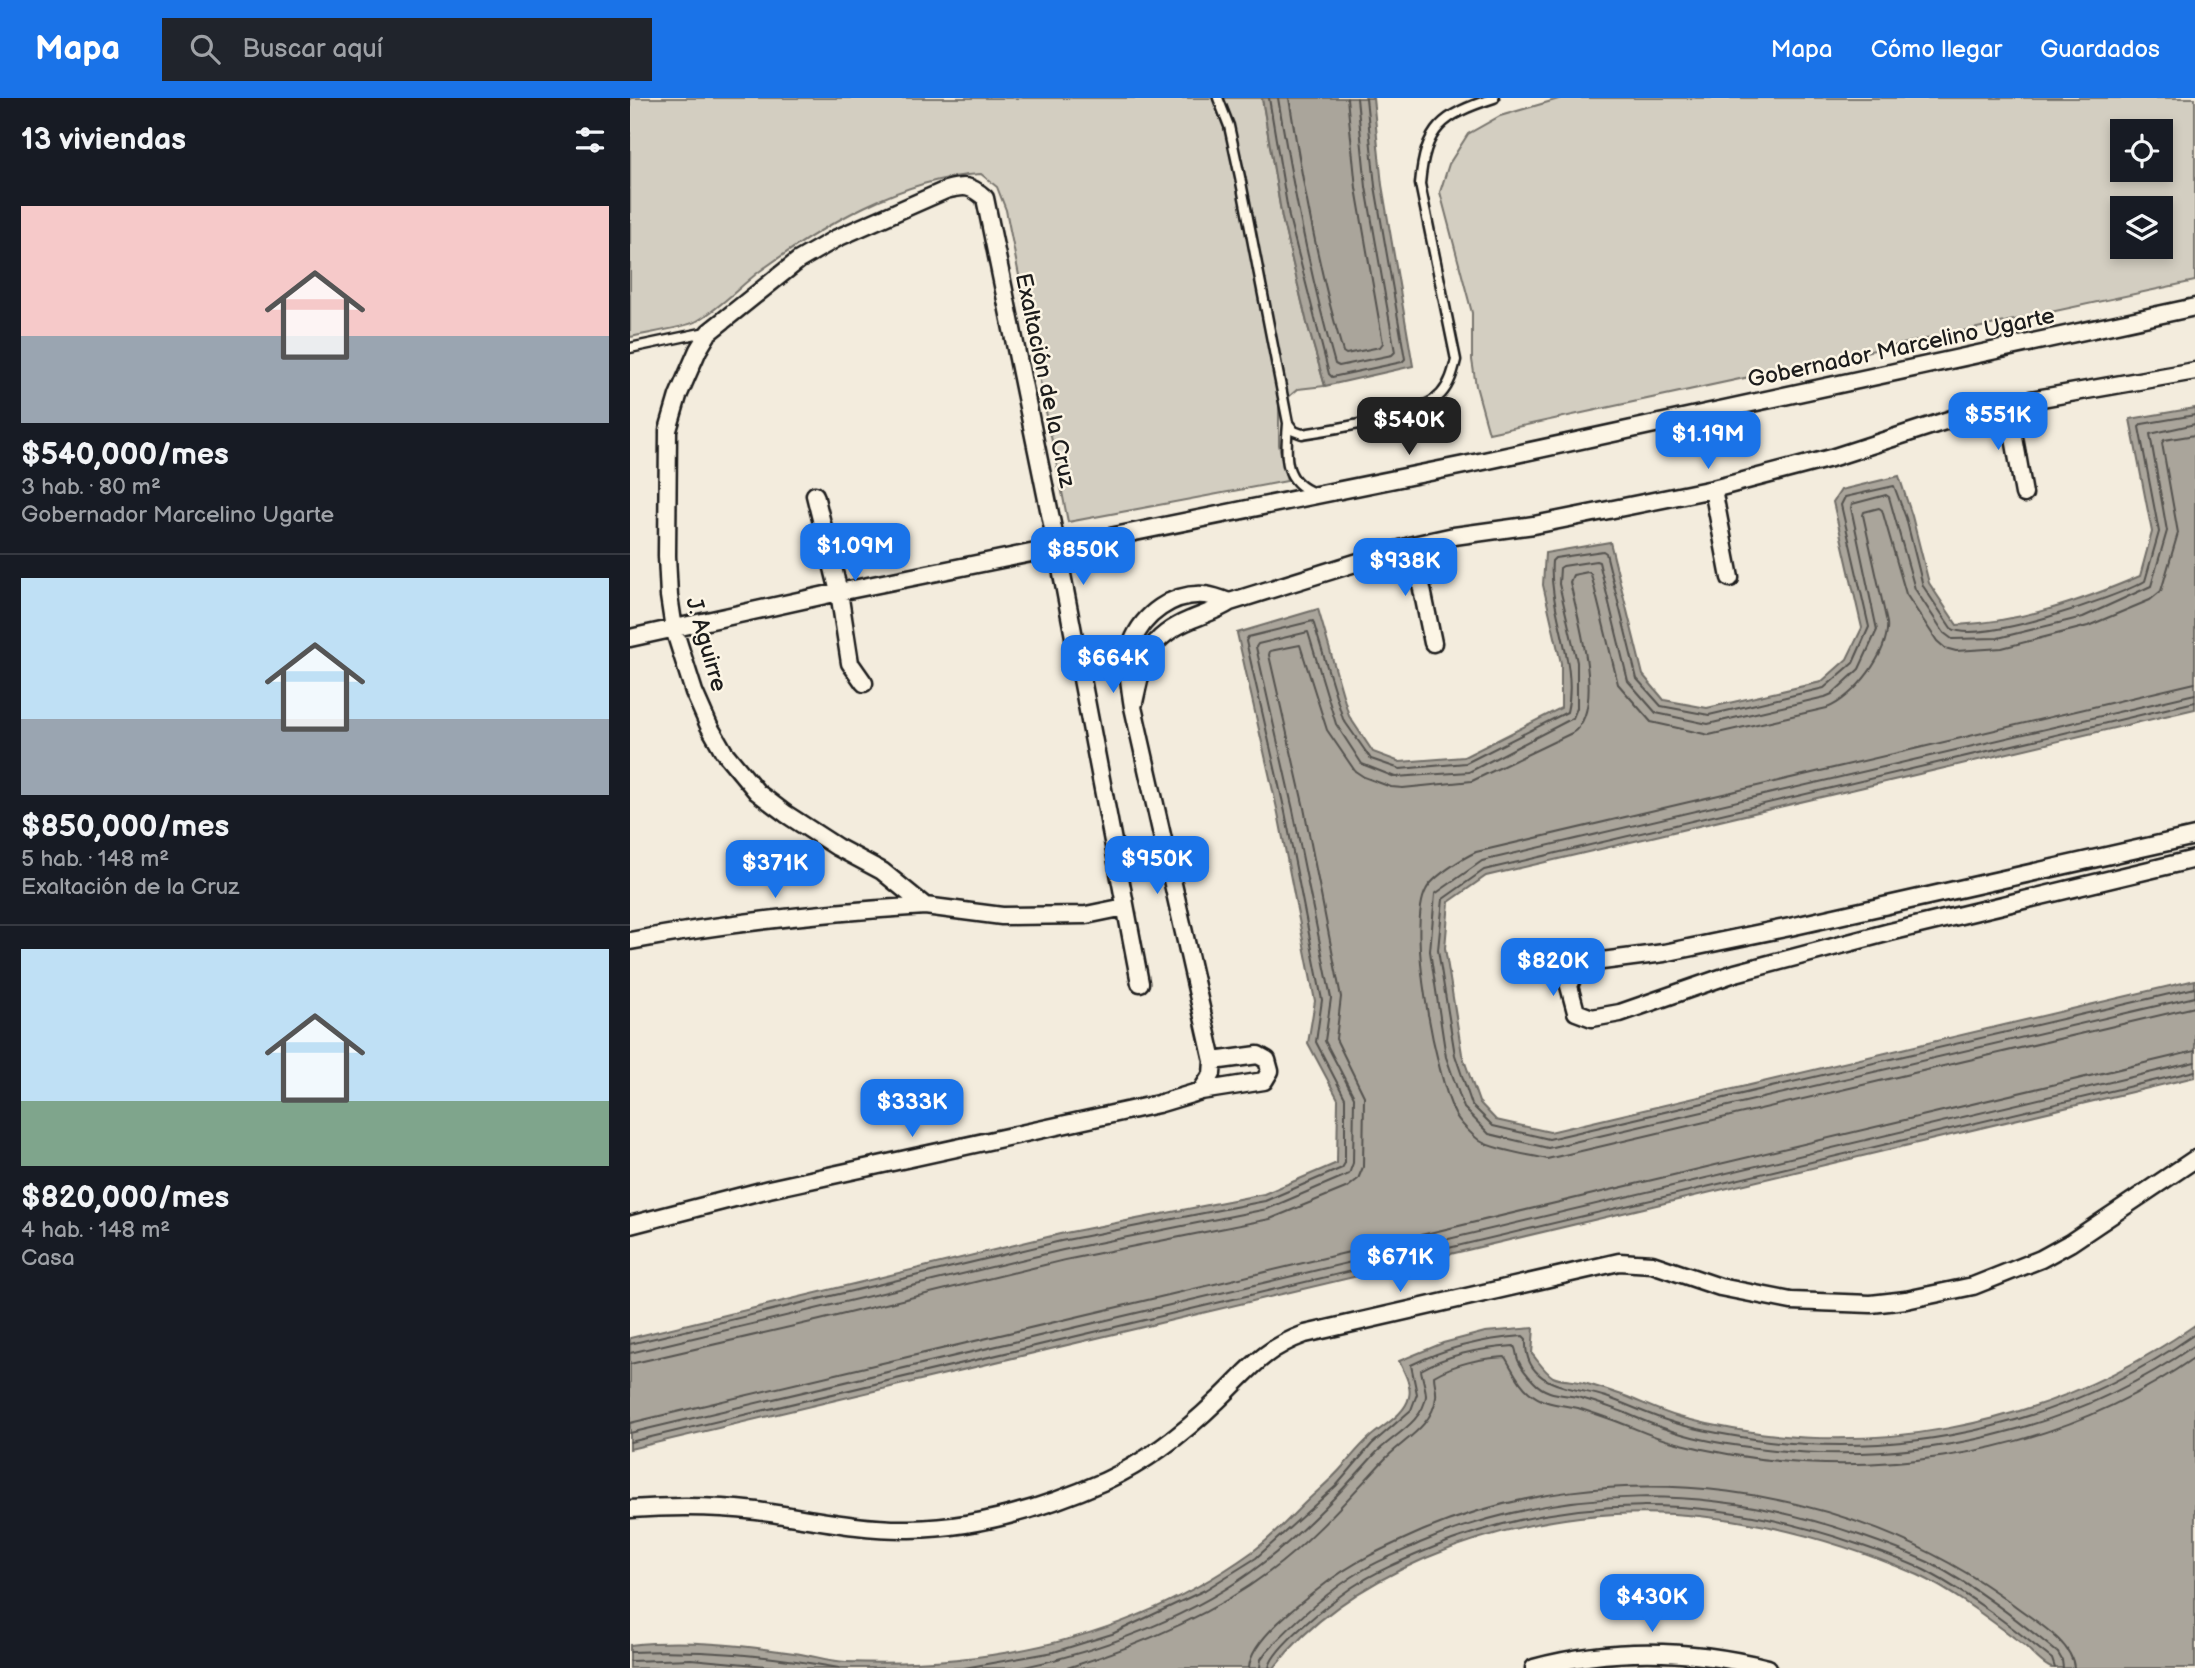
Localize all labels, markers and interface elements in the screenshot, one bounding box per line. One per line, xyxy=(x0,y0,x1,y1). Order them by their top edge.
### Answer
search box xyxy=(162,18,652,81)
text: Mapa xyxy=(35,29,120,69)
icon: search xyxy=(186,30,224,68)
text: Buscar aquí xyxy=(242,34,383,65)
text: Mapa xyxy=(1771,35,1833,64)
text: Cómo llegar xyxy=(1871,35,2002,64)
text: Guardados xyxy=(2040,35,2160,64)
map controls xyxy=(2110,119,2173,259)
button: locate xyxy=(2110,119,2173,182)
icon: filters xyxy=(571,121,609,159)
text: 13 viviendas xyxy=(21,122,186,158)
button: layers xyxy=(2110,196,2173,259)
icon: home xyxy=(252,252,378,378)
street label: Exaltación de la Cruz xyxy=(1009,271,1082,491)
street label: Gobernador Marcelino Ugarte xyxy=(1745,302,2057,394)
pin: $551K xyxy=(1949,392,2047,452)
pin: $540K xyxy=(1360,398,1458,457)
text: $551K xyxy=(1964,401,2032,429)
text: $540K xyxy=(1373,406,1445,434)
pin: $1.19M xyxy=(1651,412,1765,471)
text: $1.19M xyxy=(1672,420,1744,448)
text: $540,000/mes xyxy=(21,437,229,473)
text: 3 hab. · 80 m² xyxy=(21,473,161,501)
text: Gobernador Marcelino Ugarte xyxy=(21,501,334,529)
pin: $1.09M xyxy=(798,524,912,583)
pin: $850K xyxy=(1034,528,1132,587)
text: $1.09M xyxy=(816,532,894,560)
text: $850K xyxy=(1047,536,1119,564)
pin: $938K xyxy=(1356,538,1454,598)
text: $938K xyxy=(1369,547,1441,575)
street label: J. Aguirre xyxy=(679,594,733,695)
icon: home xyxy=(252,624,378,750)
pin: $664K xyxy=(1064,636,1162,695)
text: $664K xyxy=(1077,644,1149,672)
text: $850,000/mes xyxy=(21,809,229,845)
pin: $950K xyxy=(1108,836,1206,896)
pin: $371K xyxy=(726,840,824,900)
text: 5 hab. · 148 m² xyxy=(21,845,169,873)
text: $950K xyxy=(1121,845,1193,873)
text: $371K xyxy=(742,849,808,877)
text: Exaltación de la Cruz xyxy=(21,873,239,901)
pin: $820K xyxy=(1504,939,1602,998)
text: $820K xyxy=(1517,947,1589,975)
icon: home xyxy=(252,995,378,1121)
pin: $333K xyxy=(863,1080,961,1139)
text: $333K xyxy=(876,1088,948,1116)
text: $820,000/mes xyxy=(21,1180,229,1216)
text: 4 hab. · 148 m² xyxy=(21,1216,170,1244)
pin: $671K xyxy=(1351,1234,1449,1294)
text: $671K xyxy=(1366,1243,1434,1271)
text: Casa xyxy=(21,1244,75,1272)
pin: $430K xyxy=(1603,1574,1701,1634)
text: $430K xyxy=(1616,1583,1688,1611)

